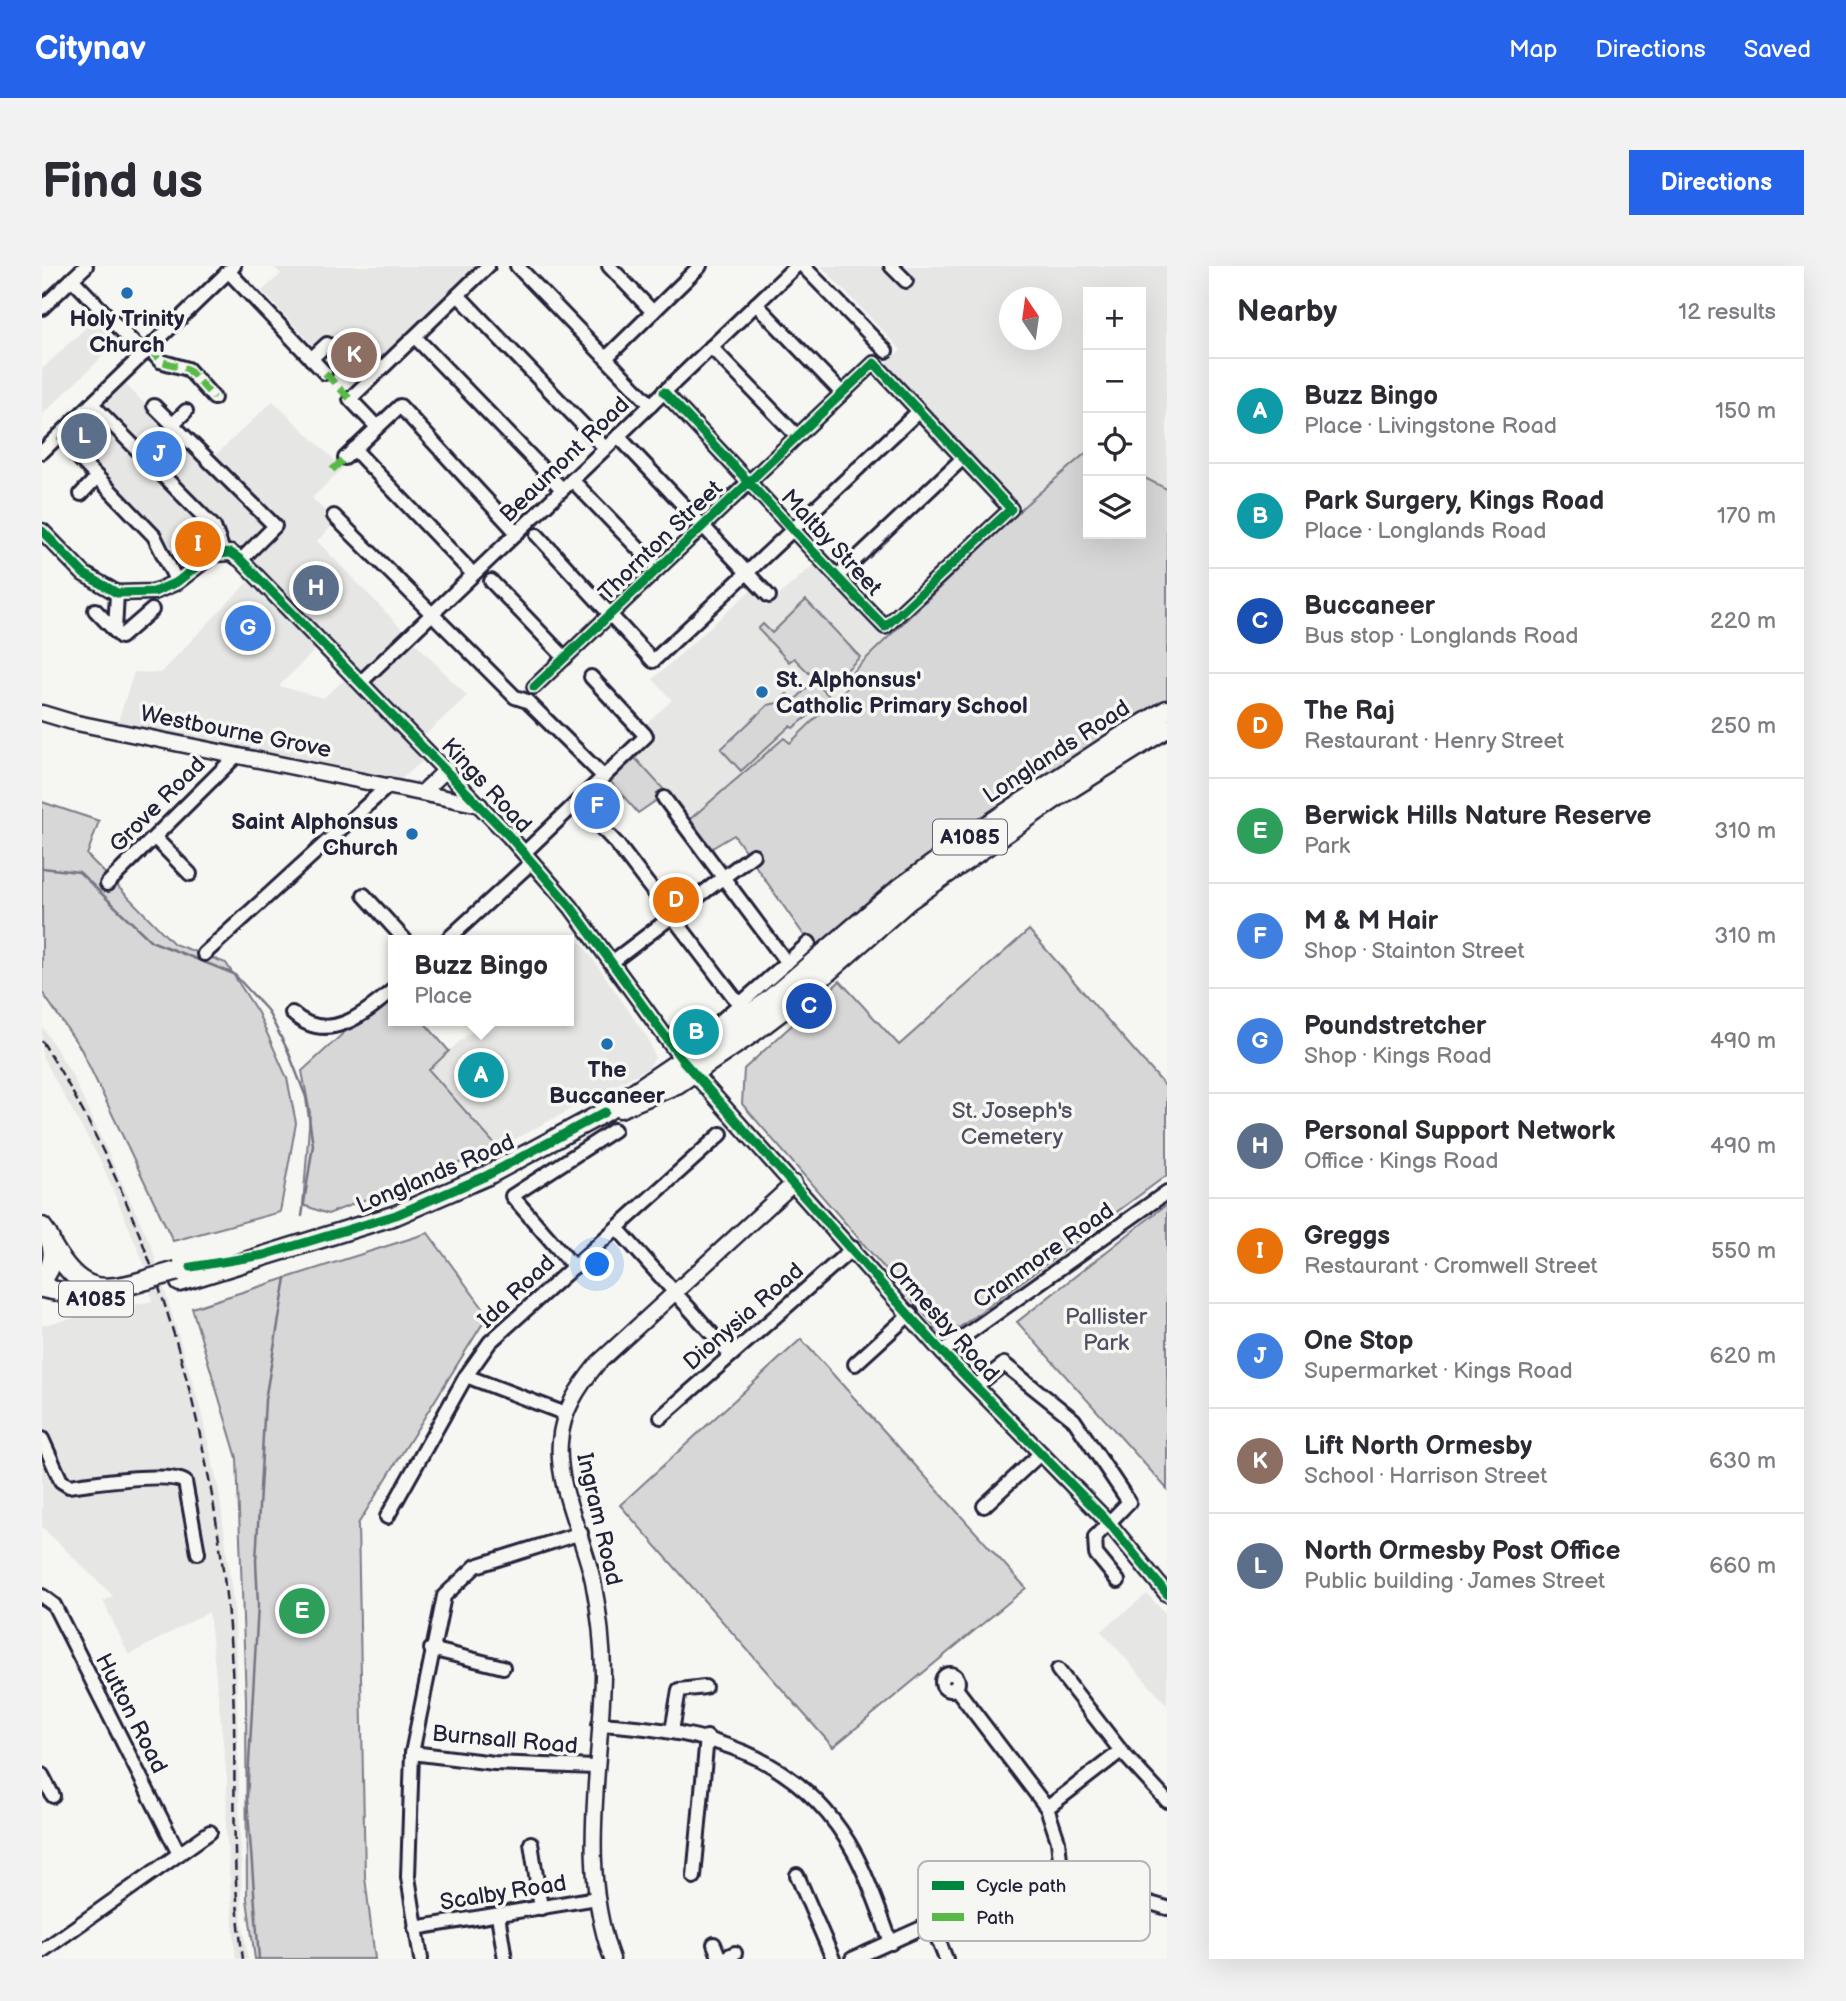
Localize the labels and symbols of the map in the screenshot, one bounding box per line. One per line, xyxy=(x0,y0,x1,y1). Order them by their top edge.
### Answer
marker: Holy Trinity Church xyxy=(119,285,135,301)
north arrow xyxy=(999,287,1062,350)
place label: Holy Trinity Church xyxy=(69,305,185,359)
pin: K xyxy=(331,329,377,381)
street label: Beaumont Road xyxy=(494,391,635,529)
pin: L xyxy=(61,410,107,462)
pin: J xyxy=(136,428,182,480)
street label: Thornton Street xyxy=(593,475,729,607)
street label: Maltby Street xyxy=(775,484,888,602)
pin: I xyxy=(175,518,221,570)
pin: H xyxy=(293,562,339,614)
pin: G xyxy=(225,602,271,654)
place label: St. Alphonsus' Catholic Primary School xyxy=(776,666,1028,720)
marker: St. Alphonsus' Catholic Primary School xyxy=(754,684,770,700)
street label: Longlands Road xyxy=(978,694,1135,810)
street label: Westbourne Grove xyxy=(138,700,334,764)
street label: Kings Road xyxy=(435,732,537,839)
street label: Grove Road xyxy=(104,751,212,859)
pin: F xyxy=(574,780,620,832)
place label: Saint Alphonsus Church xyxy=(231,808,398,862)
road number: A1085 xyxy=(933,820,1007,854)
marker: Saint Alphonsus Church xyxy=(404,826,420,842)
pin: D xyxy=(653,874,699,926)
pin: C xyxy=(786,980,832,1032)
pin: B xyxy=(673,1006,719,1058)
marker: The Buccaneer xyxy=(599,1036,615,1052)
pin: A xyxy=(458,1049,504,1101)
place label: The Buccaneer xyxy=(549,1056,666,1110)
park label: St. Joseph's Cemetery xyxy=(952,1097,1072,1151)
street label: Longlands Road xyxy=(352,1128,519,1220)
street label: Cranmore Road xyxy=(968,1197,1119,1315)
your location xyxy=(580,1247,614,1281)
street label: Ida Road xyxy=(472,1249,561,1334)
street label: Ormesby Road xyxy=(882,1255,1005,1388)
street label: Dionysia Road xyxy=(678,1257,809,1377)
road number: A1085 xyxy=(59,1282,133,1316)
park label: Pallister Park xyxy=(1065,1303,1148,1357)
street label: Ingram Road xyxy=(570,1450,628,1588)
pin: E xyxy=(279,1585,325,1637)
street label: Hutton Road xyxy=(89,1649,173,1778)
street label: Burnsall Road xyxy=(431,1720,579,1760)
legend xyxy=(918,1861,1150,1941)
street label: Scalby Road xyxy=(438,1869,568,1917)
text: Cycle path xyxy=(976,1875,1066,1898)
text: Path xyxy=(976,1907,1014,1930)

